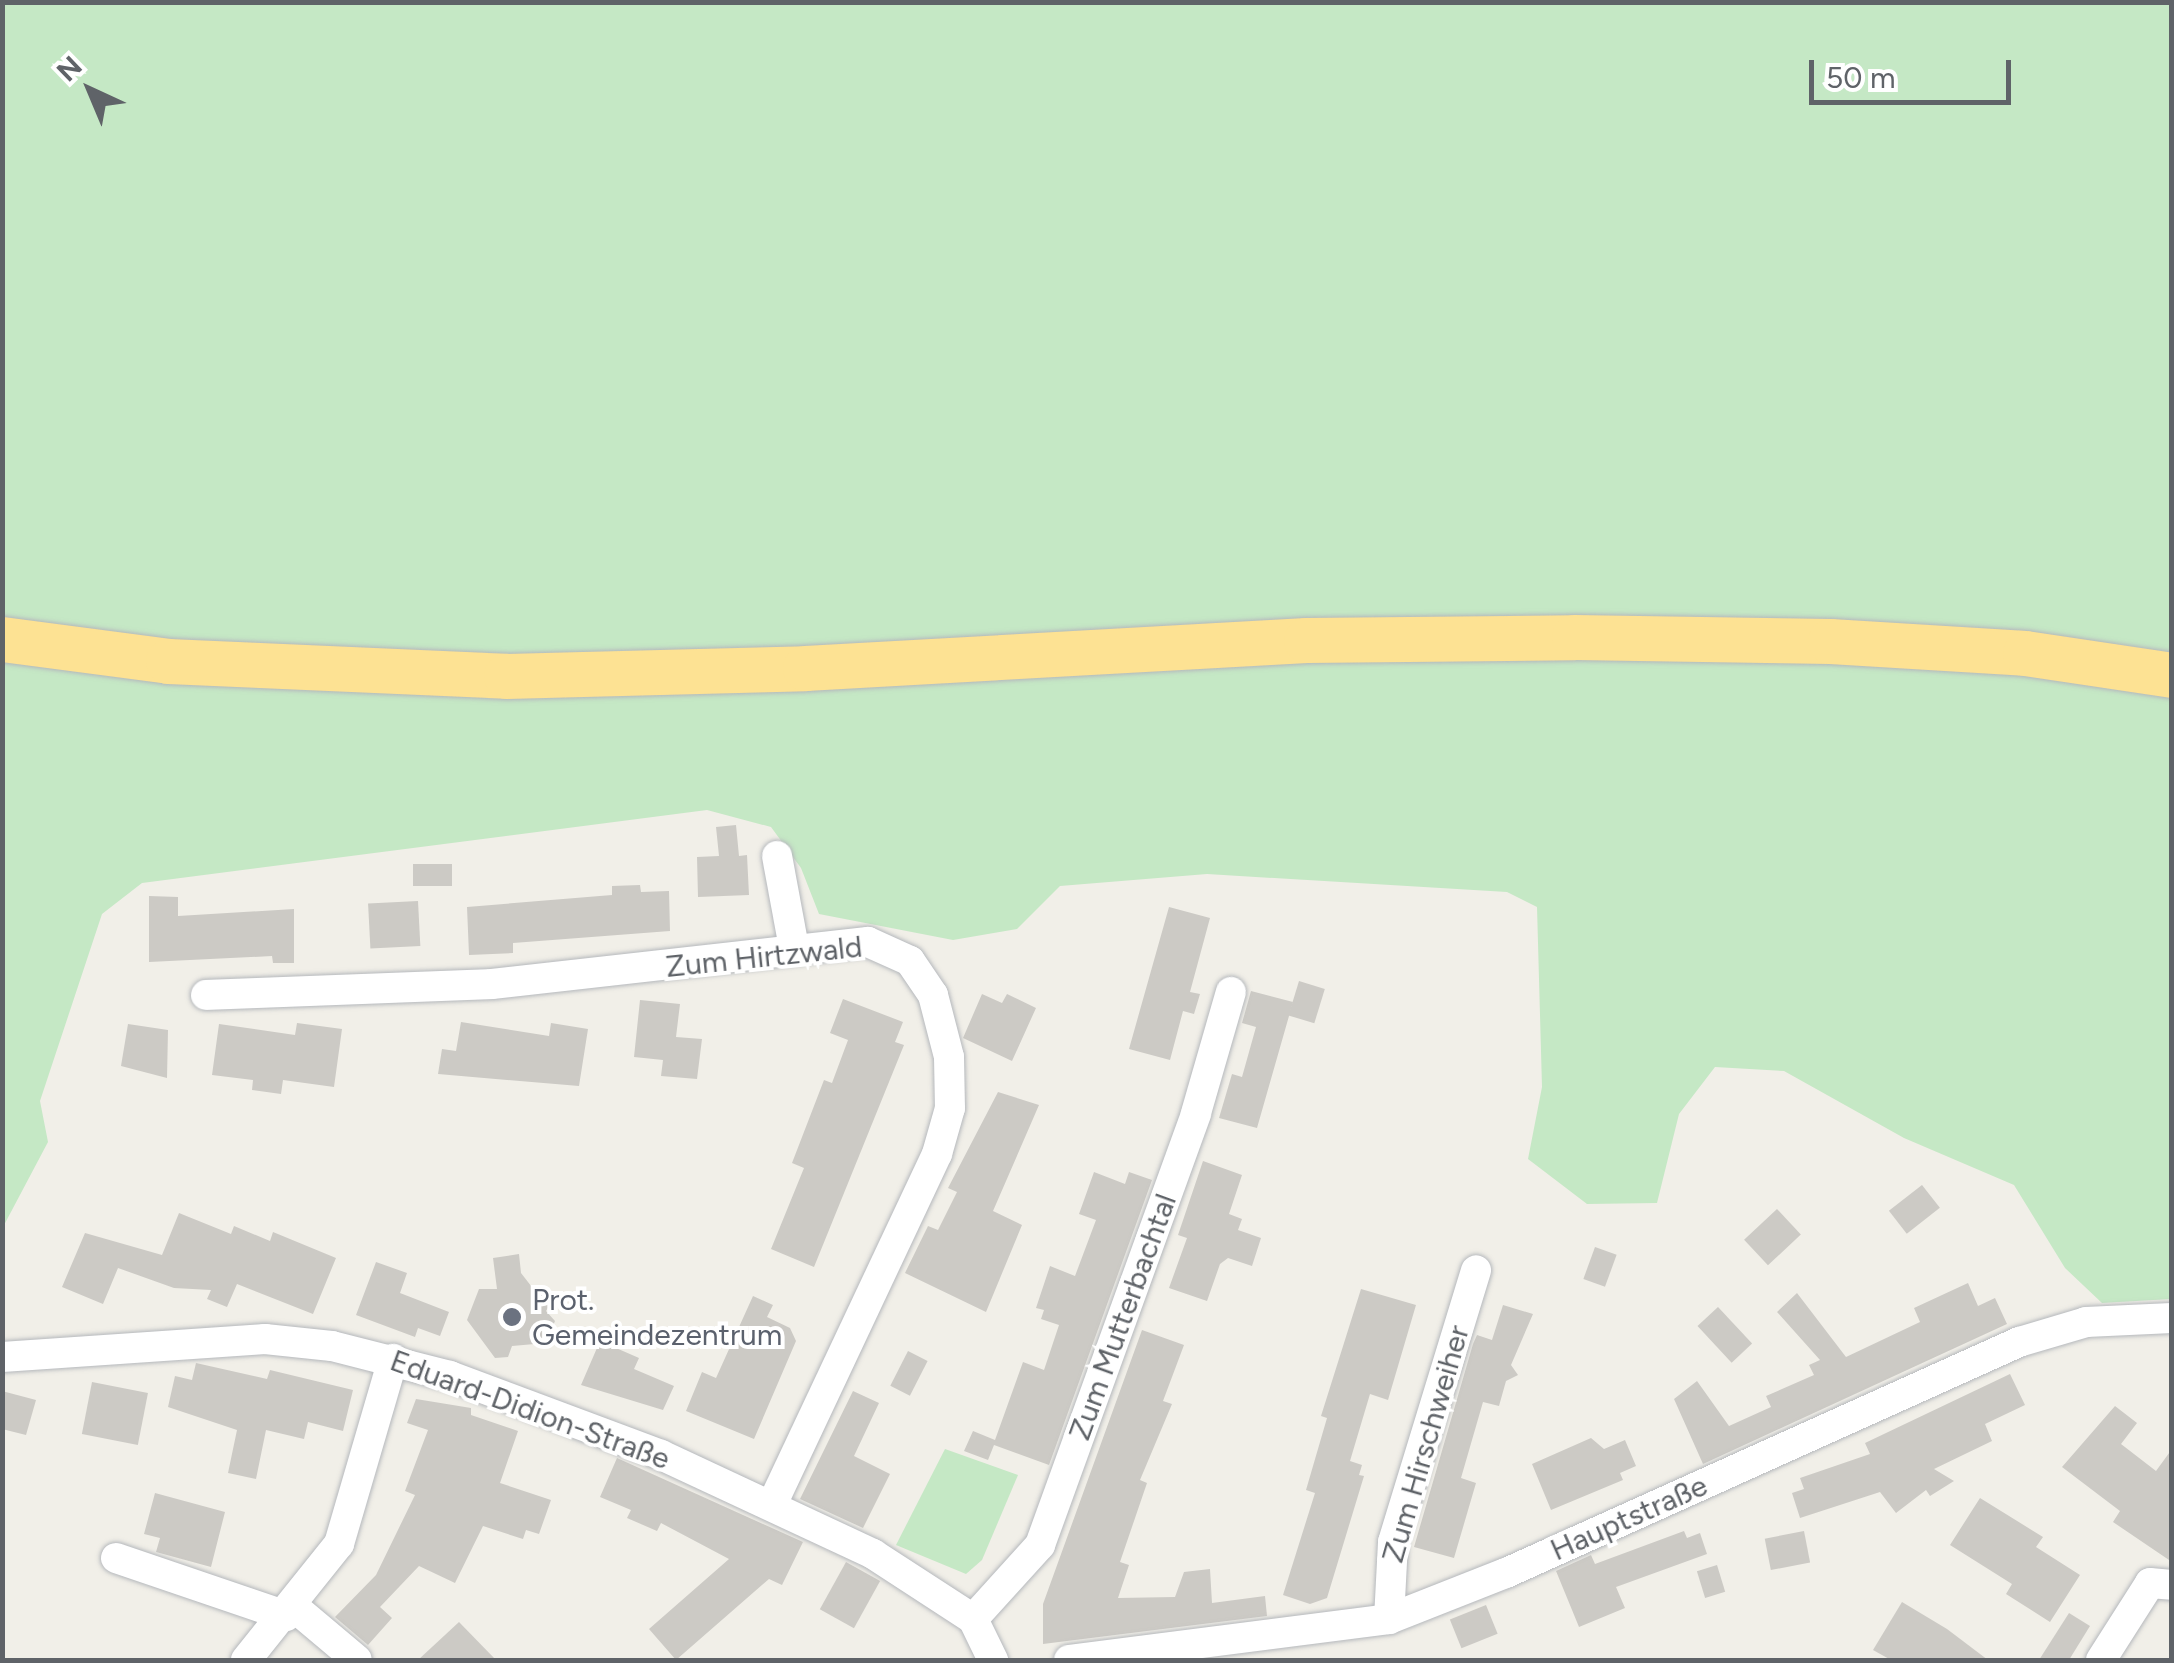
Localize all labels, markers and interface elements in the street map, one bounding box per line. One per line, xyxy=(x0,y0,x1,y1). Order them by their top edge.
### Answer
north arrow xyxy=(40,40,140,140)
scale bar xyxy=(1814,40,2016,102)
text: N xyxy=(50,49,89,88)
text: 50 m xyxy=(1826,59,1895,96)
street label: Zum Hirtzwald xyxy=(664,929,864,985)
street label: Zum Mutterbachtal xyxy=(1062,1189,1184,1445)
place label: Prot. Gemeindezentrum xyxy=(532,1282,782,1352)
marker: Prot. Gemeindezentrum xyxy=(501,1306,523,1328)
street label: Zum Hirschweiher xyxy=(1375,1321,1477,1567)
street label: Eduard-Didion-Straße xyxy=(385,1343,675,1477)
street label: Hauptstraße xyxy=(1545,1467,1713,1569)

